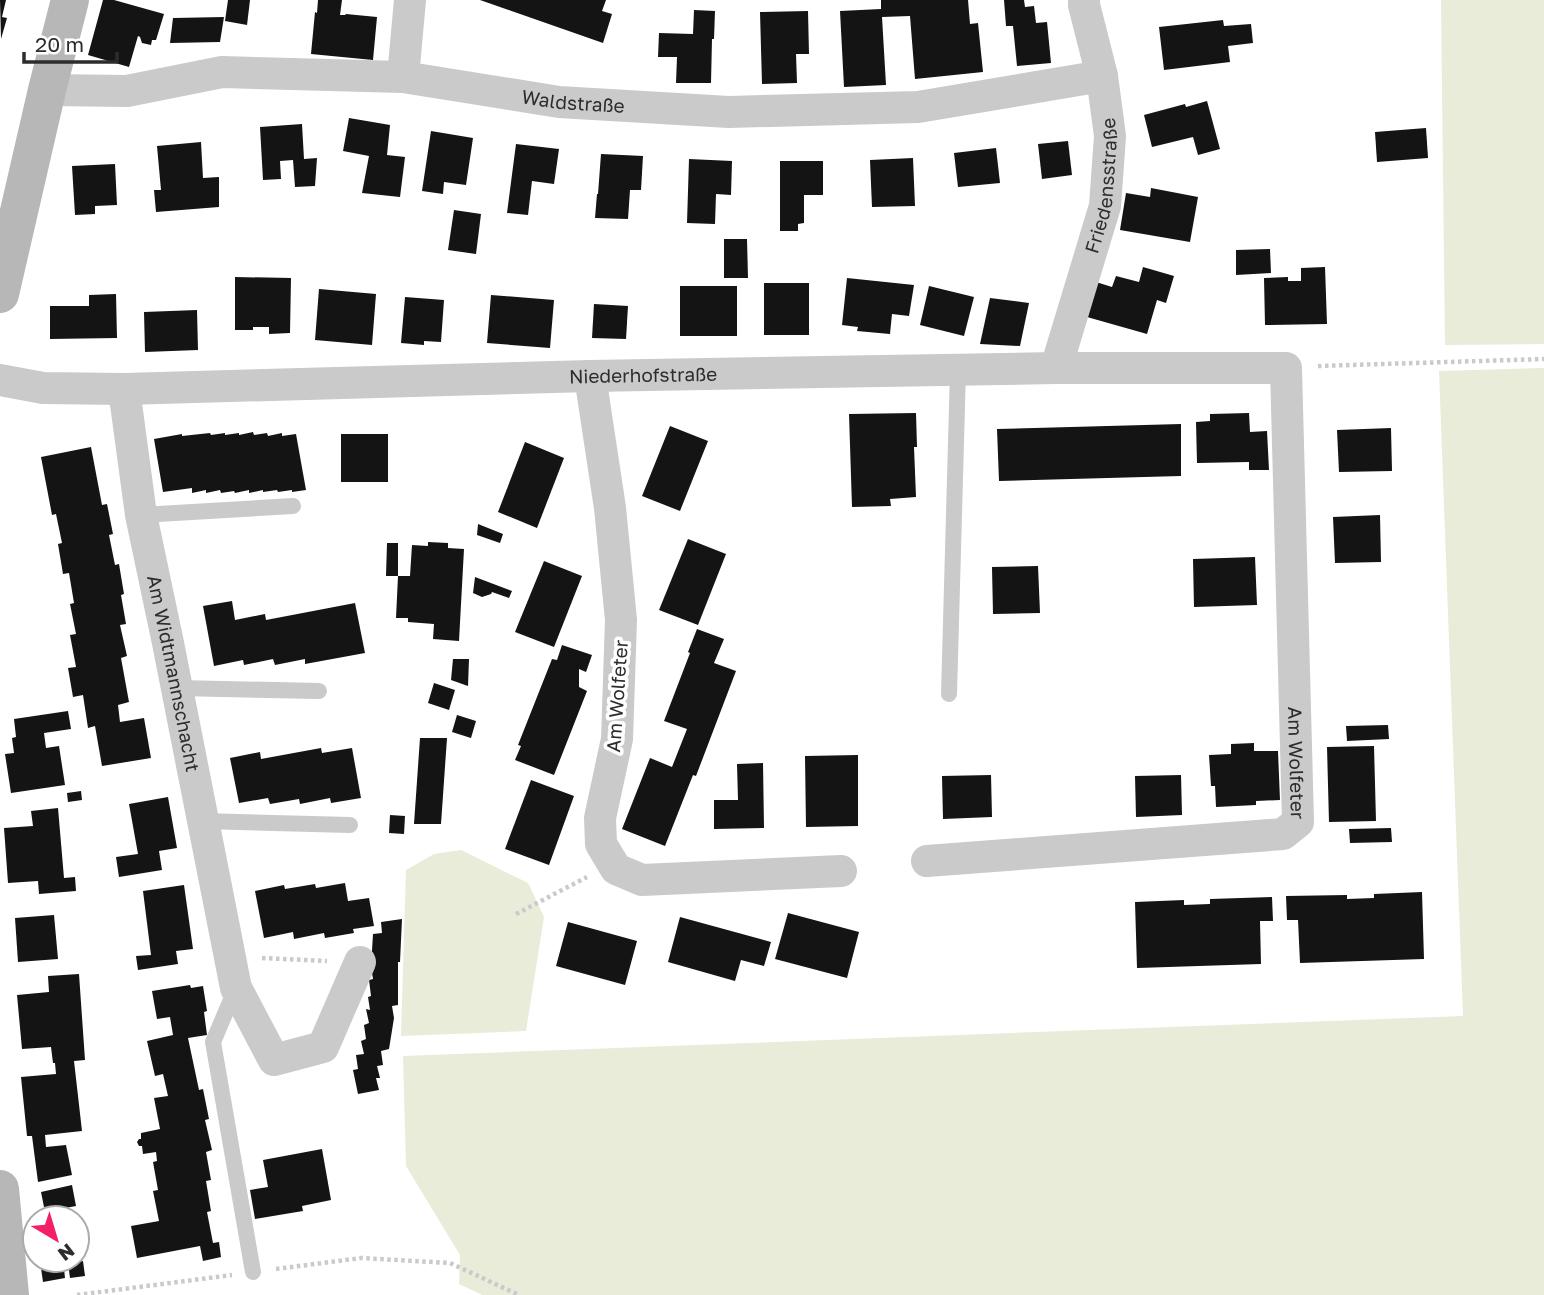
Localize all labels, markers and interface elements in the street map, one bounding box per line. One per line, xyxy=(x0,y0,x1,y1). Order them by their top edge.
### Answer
scale bar xyxy=(24,21,117,65)
text: 20 m xyxy=(35,31,84,57)
street label: Waldstraße xyxy=(520,84,625,117)
street label: Friedensstraße xyxy=(1079,117,1121,256)
street label: Niederhofstraße xyxy=(569,362,717,388)
street label: Am Widtmannschacht xyxy=(143,573,205,774)
street label: Am Wolfeter xyxy=(601,638,632,753)
street label: Am Wolfeter xyxy=(1284,706,1310,820)
north arrow xyxy=(21,1204,91,1274)
text: N xyxy=(54,1239,80,1266)

